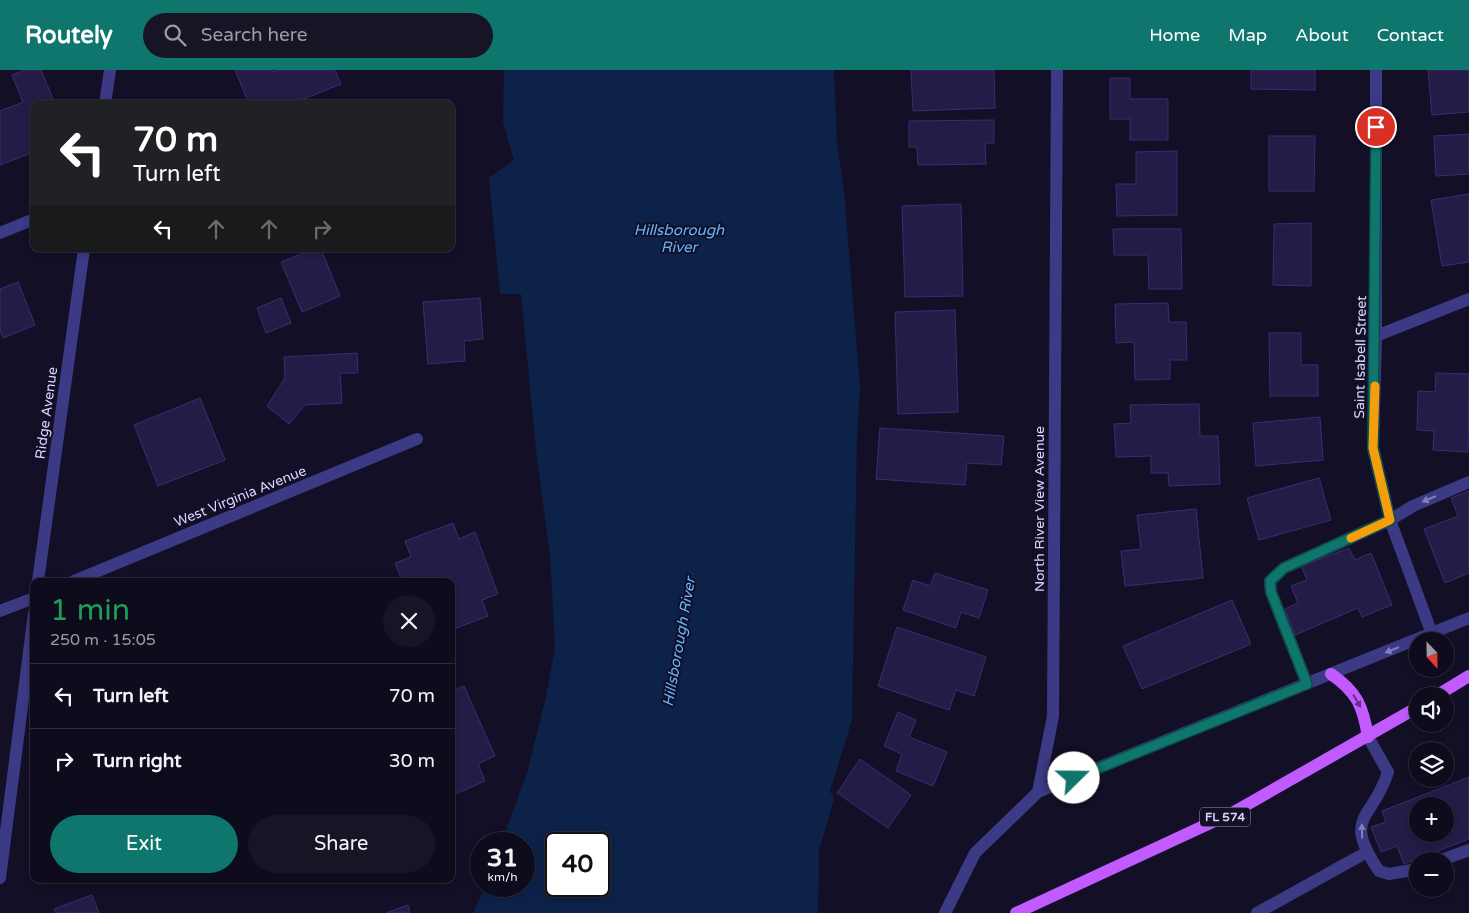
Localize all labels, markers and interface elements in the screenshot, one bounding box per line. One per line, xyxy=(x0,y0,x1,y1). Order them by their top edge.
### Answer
search box xyxy=(143,13,493,58)
text: Routely xyxy=(25,21,113,50)
icon: search xyxy=(161,21,189,49)
text: Search here xyxy=(201,24,308,46)
text: Home xyxy=(1149,24,1200,46)
text: Map xyxy=(1228,24,1267,46)
text: About xyxy=(1295,24,1349,46)
text: Contact xyxy=(1377,24,1444,46)
pin xyxy=(1355,106,1397,148)
icon: arrive xyxy=(1362,113,1390,141)
text: 70 m xyxy=(133,119,218,161)
icon: left xyxy=(50,120,115,185)
text: Turn left xyxy=(133,161,221,187)
icon: left xyxy=(149,215,177,243)
icon: ahead xyxy=(202,215,230,243)
icon: ahead xyxy=(255,215,283,243)
icon: right xyxy=(308,215,336,243)
water label: Hillsborough River xyxy=(634,221,725,256)
street label: Saint Isabell Street xyxy=(1351,295,1370,419)
street label: Ridge Avenue xyxy=(32,366,61,460)
street label: North River View Avenue xyxy=(1031,426,1048,592)
street label: West Virginia Avenue xyxy=(172,462,309,531)
one-way arrow xyxy=(1422,496,1436,504)
water label: Hillsborough River xyxy=(659,574,700,708)
text: 1 min xyxy=(50,592,130,629)
button: close xyxy=(383,595,435,647)
text: 250 m · 15:05 xyxy=(50,630,156,650)
north arrow xyxy=(1409,632,1454,678)
map controls xyxy=(1409,632,1454,897)
one-way arrow xyxy=(1384,647,1399,654)
icon: left xyxy=(50,682,78,710)
text: Turn left xyxy=(93,685,169,707)
text: 70 m xyxy=(389,685,435,707)
button: sound xyxy=(1409,687,1454,732)
one-way arrow xyxy=(1353,694,1362,707)
button: layers xyxy=(1409,742,1454,787)
icon: right xyxy=(50,747,78,775)
text: Turn right xyxy=(93,750,181,772)
text: 30 m xyxy=(389,750,435,772)
position arrow xyxy=(1047,751,1099,803)
button: + xyxy=(1409,797,1454,842)
road number: FL 574 xyxy=(1200,808,1250,826)
button: Exit xyxy=(50,815,238,873)
button: Share xyxy=(248,815,435,873)
one-way arrow xyxy=(1358,823,1366,839)
speed limit sign: 40 xyxy=(545,832,610,897)
text: 31 xyxy=(487,843,518,873)
button: − xyxy=(1409,852,1454,897)
text: km/h xyxy=(487,870,518,884)

